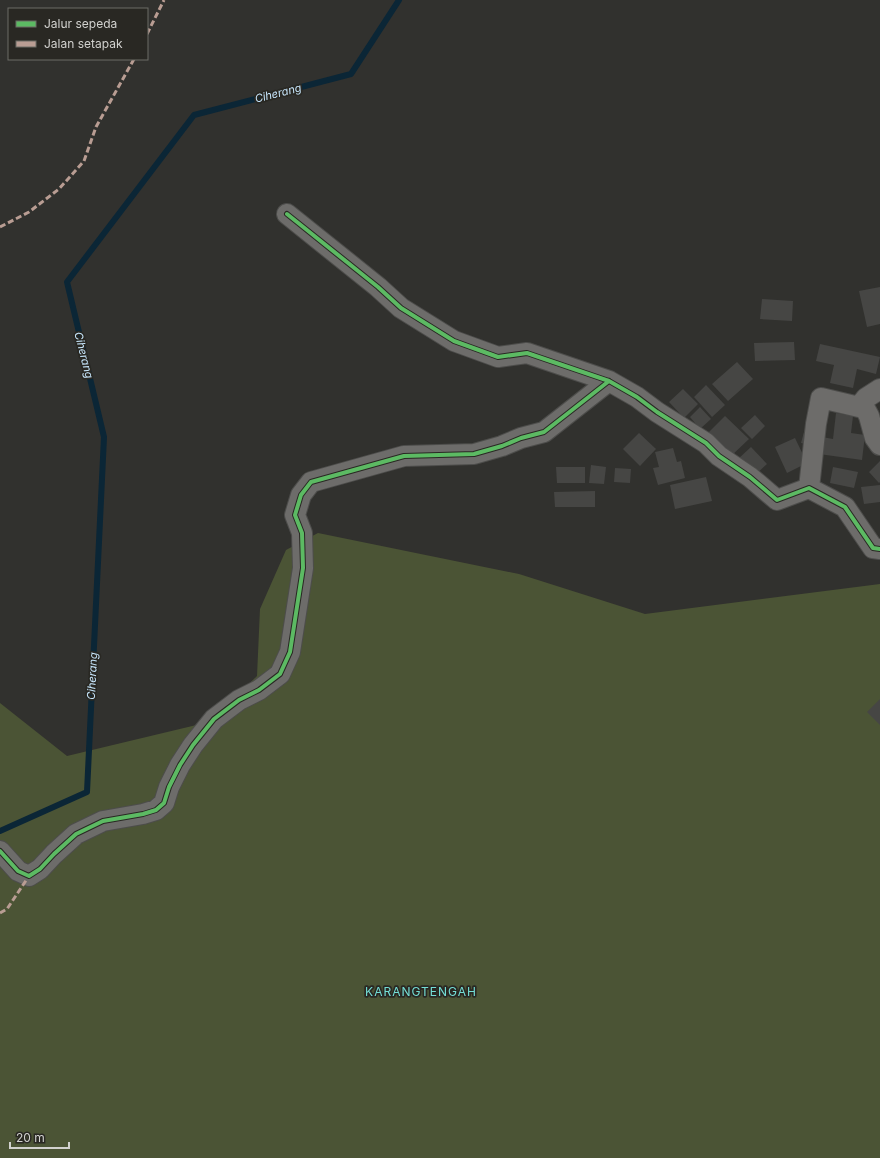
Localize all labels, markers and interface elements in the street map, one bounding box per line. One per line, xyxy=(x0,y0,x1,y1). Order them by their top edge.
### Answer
legend xyxy=(8,8,148,60)
text: Jalur sepeda xyxy=(44,16,117,31)
text: Jalan setapak xyxy=(44,36,123,51)
water label: Ciherang xyxy=(253,80,303,106)
water label: Ciherang xyxy=(71,330,97,380)
water label: Ciherang xyxy=(84,652,100,700)
district label: KARANGTENGAH xyxy=(365,984,477,999)
scale bar xyxy=(10,1124,69,1150)
text: 20 m xyxy=(16,1130,45,1145)

